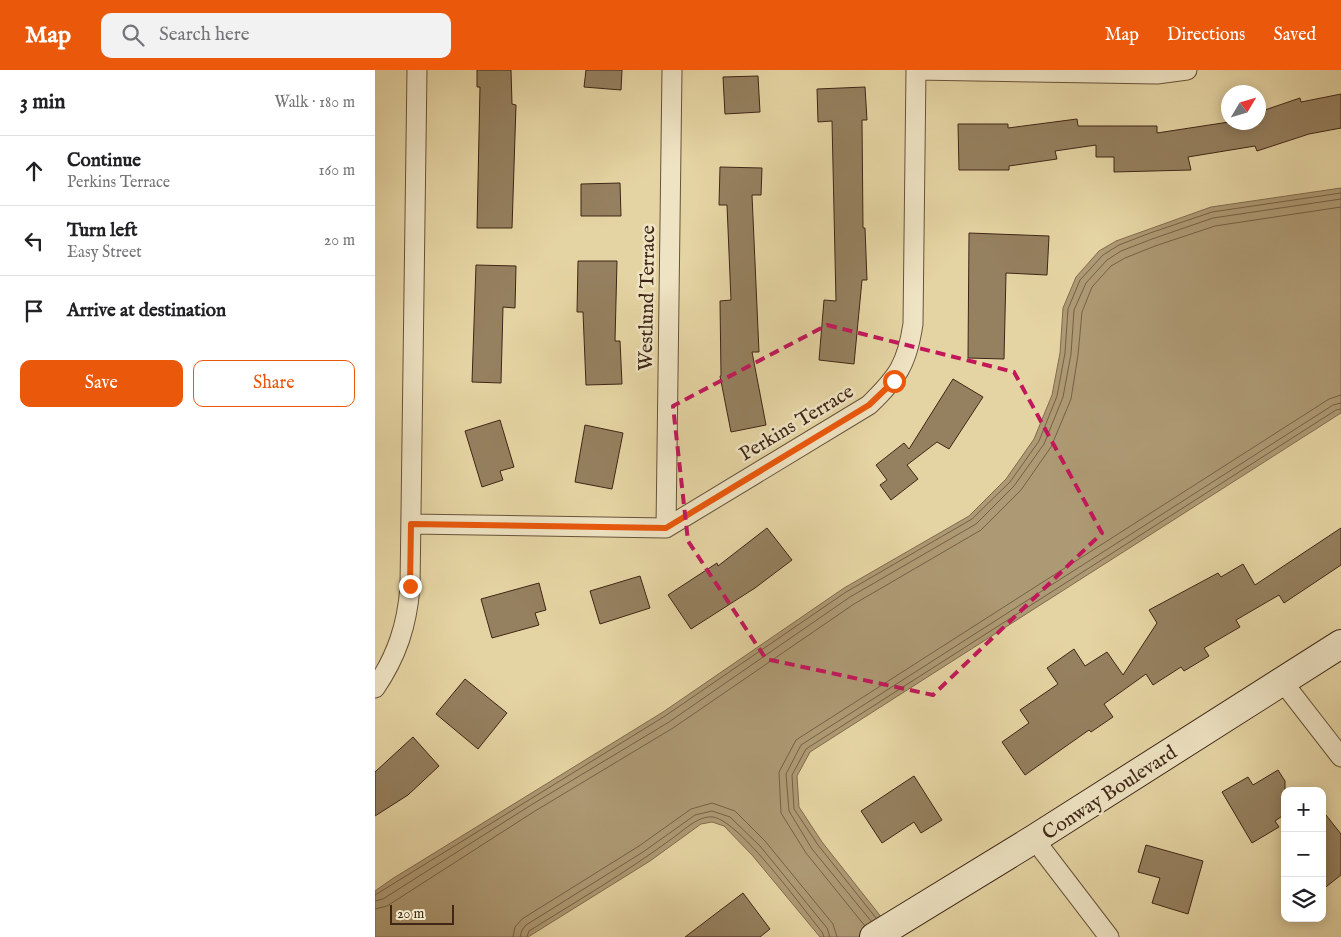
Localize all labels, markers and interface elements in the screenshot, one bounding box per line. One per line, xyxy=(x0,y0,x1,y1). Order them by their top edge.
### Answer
search box xyxy=(101,13,451,58)
text: Map xyxy=(25,20,71,51)
icon: search xyxy=(119,21,147,49)
text: Search here xyxy=(159,23,250,47)
text: Map xyxy=(1105,24,1139,47)
text: Directions xyxy=(1167,24,1245,47)
text: Saved xyxy=(1273,24,1316,47)
north arrow xyxy=(1221,85,1266,130)
text: 3 min xyxy=(20,89,65,116)
text: Walk · 180 m xyxy=(274,93,355,113)
text: Continue xyxy=(67,149,141,173)
icon: ahead xyxy=(20,157,48,185)
text: 160 m xyxy=(319,161,355,181)
text: Perkins Terrace xyxy=(67,173,170,193)
text: Turn left xyxy=(67,219,138,243)
street label: Westlund Terrace xyxy=(634,225,661,371)
icon: left xyxy=(20,227,48,255)
text: 20 m xyxy=(324,231,355,251)
text: Easy Street xyxy=(67,243,142,263)
icon: arrive xyxy=(20,297,48,325)
text: Arrive at destination xyxy=(67,299,226,323)
button: Save xyxy=(20,360,183,407)
button: Share xyxy=(193,360,355,407)
route start xyxy=(883,370,906,393)
street label: Perkins Terrace xyxy=(735,379,858,467)
route end xyxy=(399,575,422,598)
street label: Conway Boulevard xyxy=(1038,740,1182,846)
map controls xyxy=(1281,787,1326,922)
button: + xyxy=(1281,787,1326,832)
button: − xyxy=(1281,832,1326,877)
button: layers xyxy=(1281,877,1326,922)
scale bar xyxy=(390,902,454,925)
text: 20 m xyxy=(397,905,424,923)

